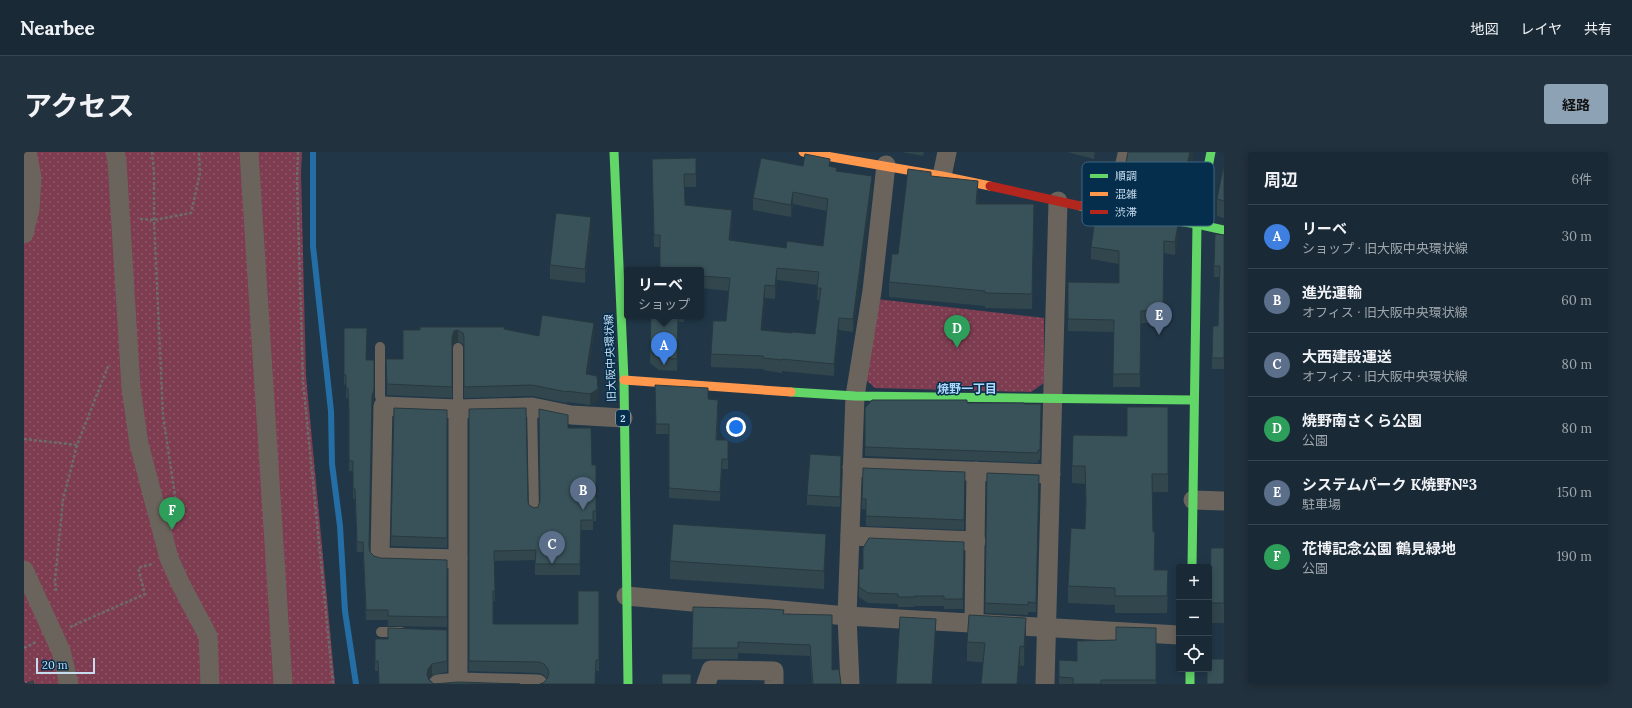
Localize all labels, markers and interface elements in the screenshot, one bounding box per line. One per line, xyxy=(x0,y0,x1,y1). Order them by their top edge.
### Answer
text: Nearbee xyxy=(20,16,95,40)
text: 地図 xyxy=(1470,20,1498,38)
text: レイヤ xyxy=(1520,20,1562,38)
text: 共有 xyxy=(1584,20,1612,38)
button: 経路 xyxy=(1544,84,1608,124)
text: アクセス xyxy=(24,88,135,124)
legend xyxy=(1082,162,1214,226)
text: 順調 xyxy=(1115,169,1137,183)
text: 周辺 xyxy=(1264,169,1298,191)
text: 6件 xyxy=(1571,171,1592,188)
text: 混雑 xyxy=(1115,187,1137,201)
text: 渋滞 xyxy=(1115,205,1137,219)
text: リーベ xyxy=(1302,219,1347,238)
text: A xyxy=(1273,228,1281,245)
text: 30 m xyxy=(1562,228,1592,245)
text: ショップ · 旧大阪中央環状線 xyxy=(1302,240,1468,257)
popup xyxy=(624,267,704,319)
text: リーベ xyxy=(638,275,683,294)
text: 進光運輸 xyxy=(1302,283,1362,302)
text: B xyxy=(1273,292,1281,309)
text: 60 m xyxy=(1561,292,1592,309)
text: ショップ xyxy=(638,296,690,313)
pin: E xyxy=(1146,302,1172,335)
text: オフィス · 旧大阪中央環状線 xyxy=(1302,304,1468,321)
street label: 旧大阪中央環状線 xyxy=(601,314,619,402)
pin: D xyxy=(944,315,970,348)
pin: A xyxy=(651,332,677,365)
text: 大西建設運送 xyxy=(1302,347,1392,366)
text: C xyxy=(1273,356,1281,373)
text: 80 m xyxy=(1562,356,1592,373)
text: オフィス · 旧大阪中央環状線 xyxy=(1302,368,1468,385)
district label: 焼野一丁目 xyxy=(937,381,997,396)
road number: 2 xyxy=(616,410,630,426)
text: 焼野南さくら公園 xyxy=(1302,411,1422,430)
your location xyxy=(726,417,746,437)
text: D xyxy=(1272,420,1282,437)
text: 80 m xyxy=(1562,420,1592,437)
text: 公園 xyxy=(1302,432,1328,449)
text: システムパーク K焼野№3 xyxy=(1302,475,1477,494)
pin: B xyxy=(570,477,596,510)
text: E xyxy=(1273,484,1281,501)
text: 150 m xyxy=(1557,484,1592,501)
text: 駐車場 xyxy=(1302,496,1341,513)
pin: F xyxy=(159,497,185,530)
pin: C xyxy=(539,531,565,564)
text: 花博記念公園 鶴見緑地 xyxy=(1302,539,1456,558)
text: F xyxy=(1273,548,1281,565)
text: 190 m xyxy=(1557,548,1592,565)
text: 公園 xyxy=(1302,560,1328,577)
map controls xyxy=(1176,564,1212,672)
button: + xyxy=(1176,564,1212,600)
button: − xyxy=(1176,600,1212,636)
button: locate xyxy=(1176,636,1212,672)
scale bar xyxy=(36,656,95,675)
text: 20 m xyxy=(42,658,67,672)

